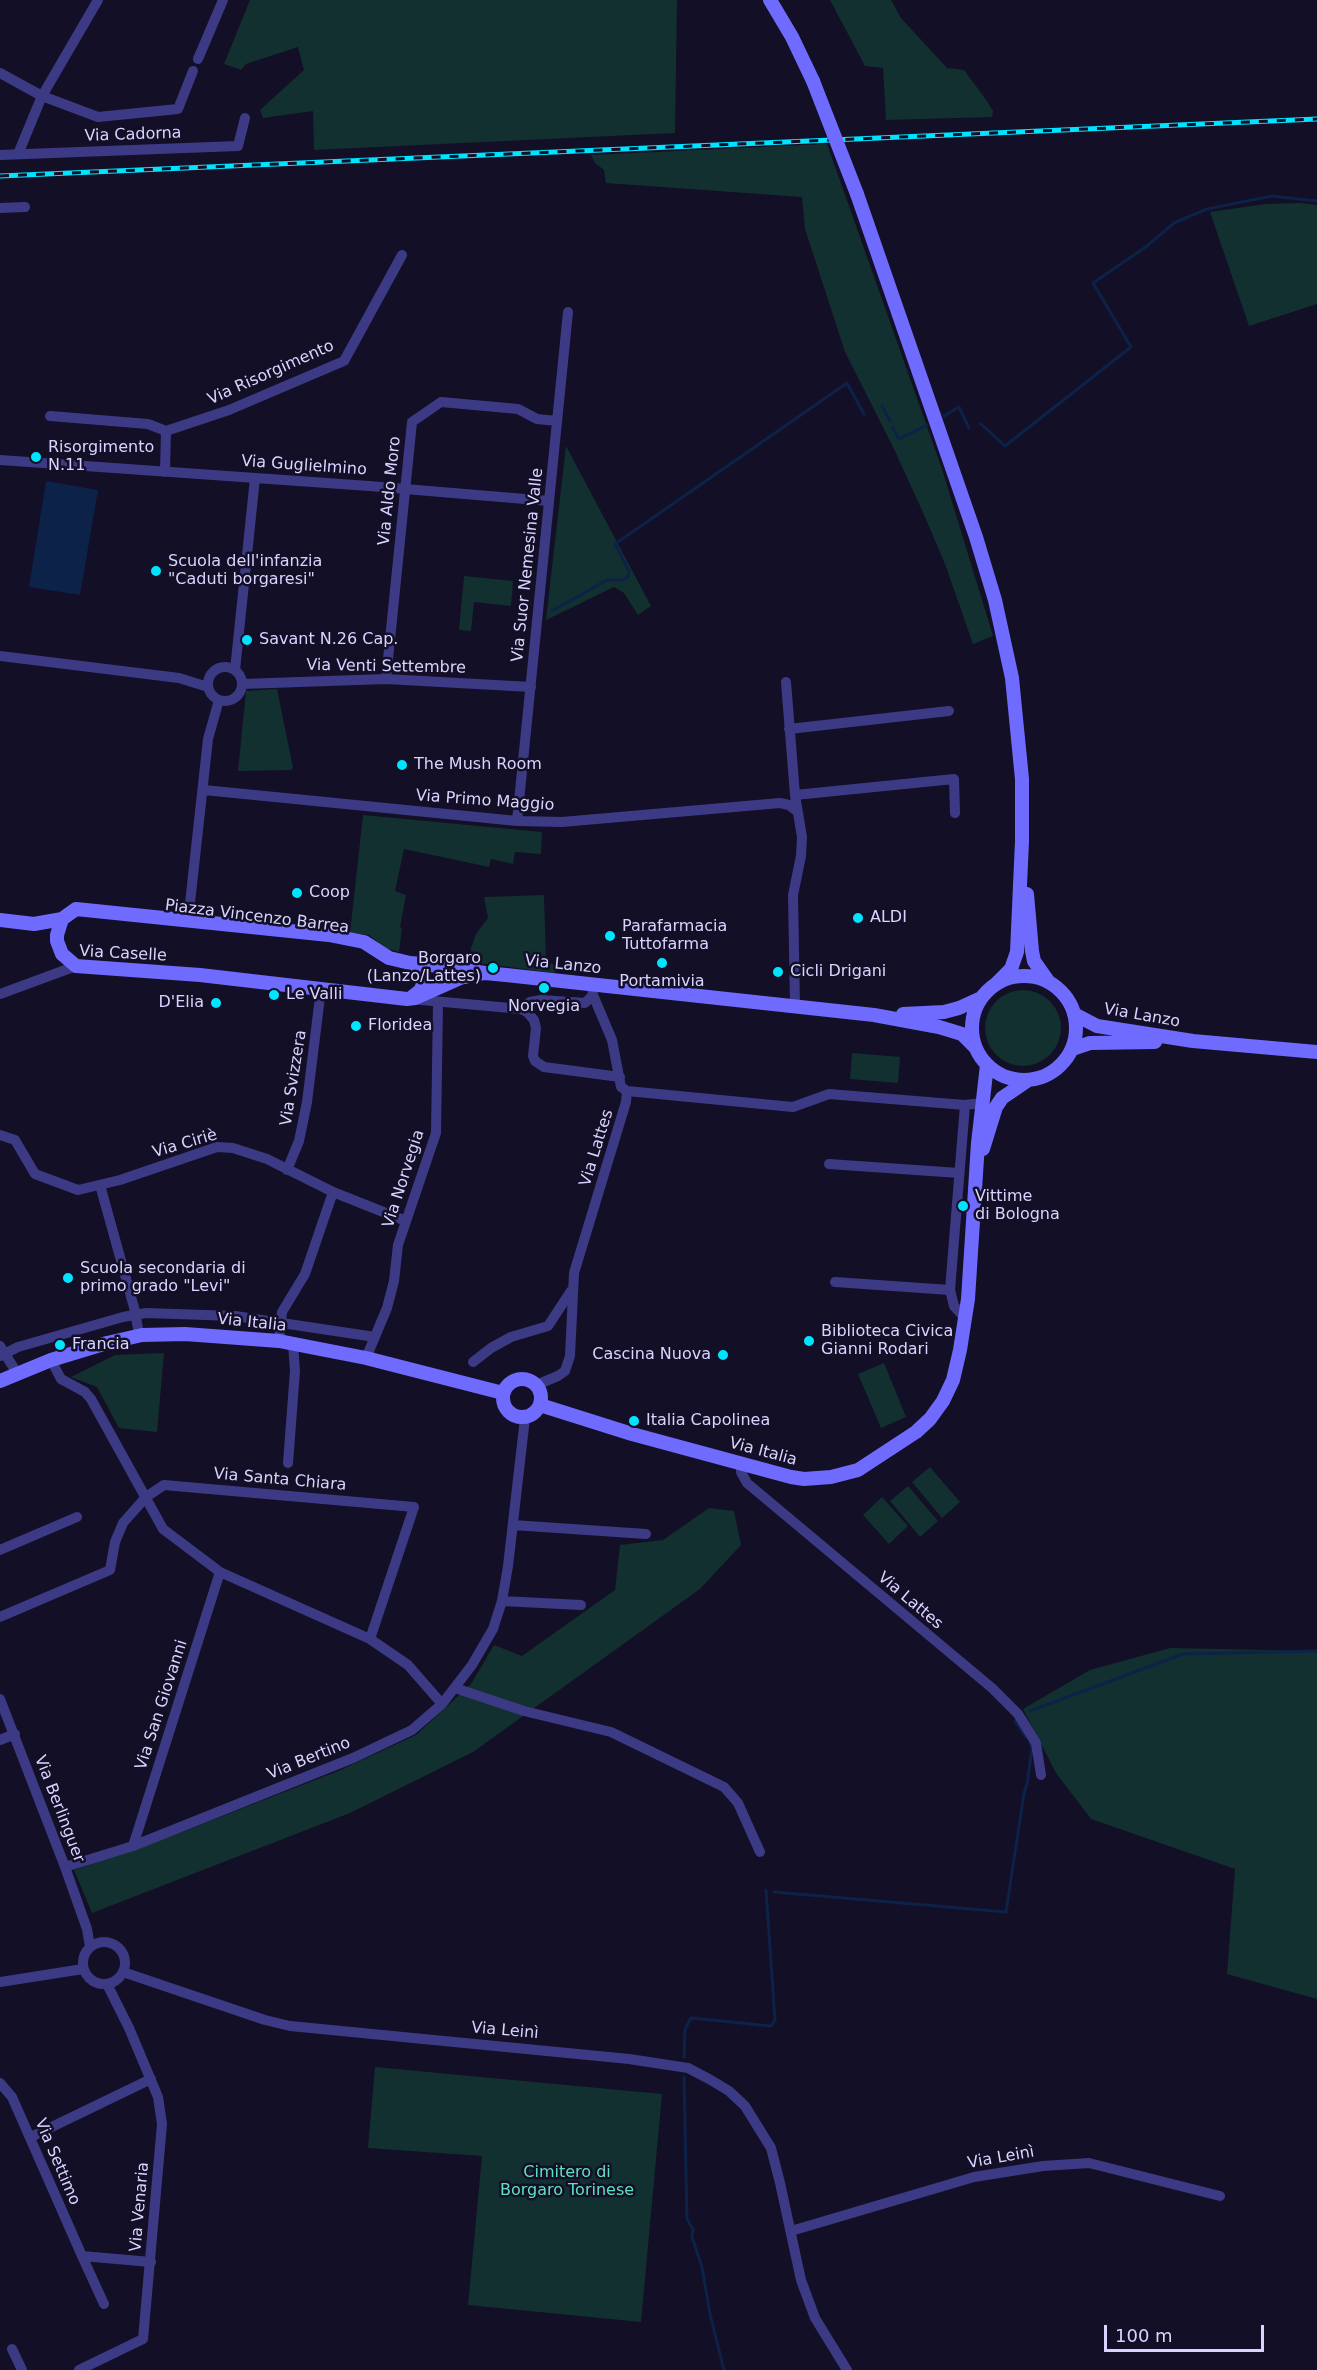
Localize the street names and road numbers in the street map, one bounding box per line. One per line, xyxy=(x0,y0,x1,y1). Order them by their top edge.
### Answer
street label: Via Cadorna xyxy=(84,124,182,146)
street label: Via Risorgimento xyxy=(205,337,337,409)
street label: Via Aldo Moro xyxy=(375,435,405,547)
street label: Via Guglielmino xyxy=(241,452,367,480)
street label: Via Suor Nemesina Valle xyxy=(508,467,548,663)
street label: Via Venti Settembre xyxy=(306,656,466,678)
street label: Via Primo Maggio xyxy=(415,787,555,815)
street label: Piazza Vincenzo Barrea xyxy=(164,896,350,938)
street label: Via Caselle xyxy=(79,942,167,966)
street label: Via Lanzo xyxy=(524,951,602,979)
street label: Via Lanzo xyxy=(1102,1000,1182,1032)
street label: Via Svizzera xyxy=(277,1029,311,1127)
street label: Via Lattes xyxy=(576,1107,618,1189)
street label: Via Ciriè xyxy=(150,1126,220,1162)
street label: Via Norvegia xyxy=(379,1128,429,1230)
street label: Via Italia xyxy=(216,1310,288,1336)
street label: Via Italia xyxy=(727,1434,799,1470)
street label: Via Santa Chiara xyxy=(213,1465,347,1495)
street label: Via Lattes xyxy=(873,1568,947,1634)
street label: Via San Giovanni xyxy=(132,1637,192,1773)
street label: Via Bertino xyxy=(265,1734,353,1784)
street label: Via Berlinguer xyxy=(30,1753,88,1865)
street label: Via Leinì xyxy=(471,2018,539,2044)
street label: Via Settimo xyxy=(30,2116,84,2208)
street label: Via Leinì xyxy=(966,2143,1036,2173)
street label: Via Venaria xyxy=(127,2161,153,2253)

